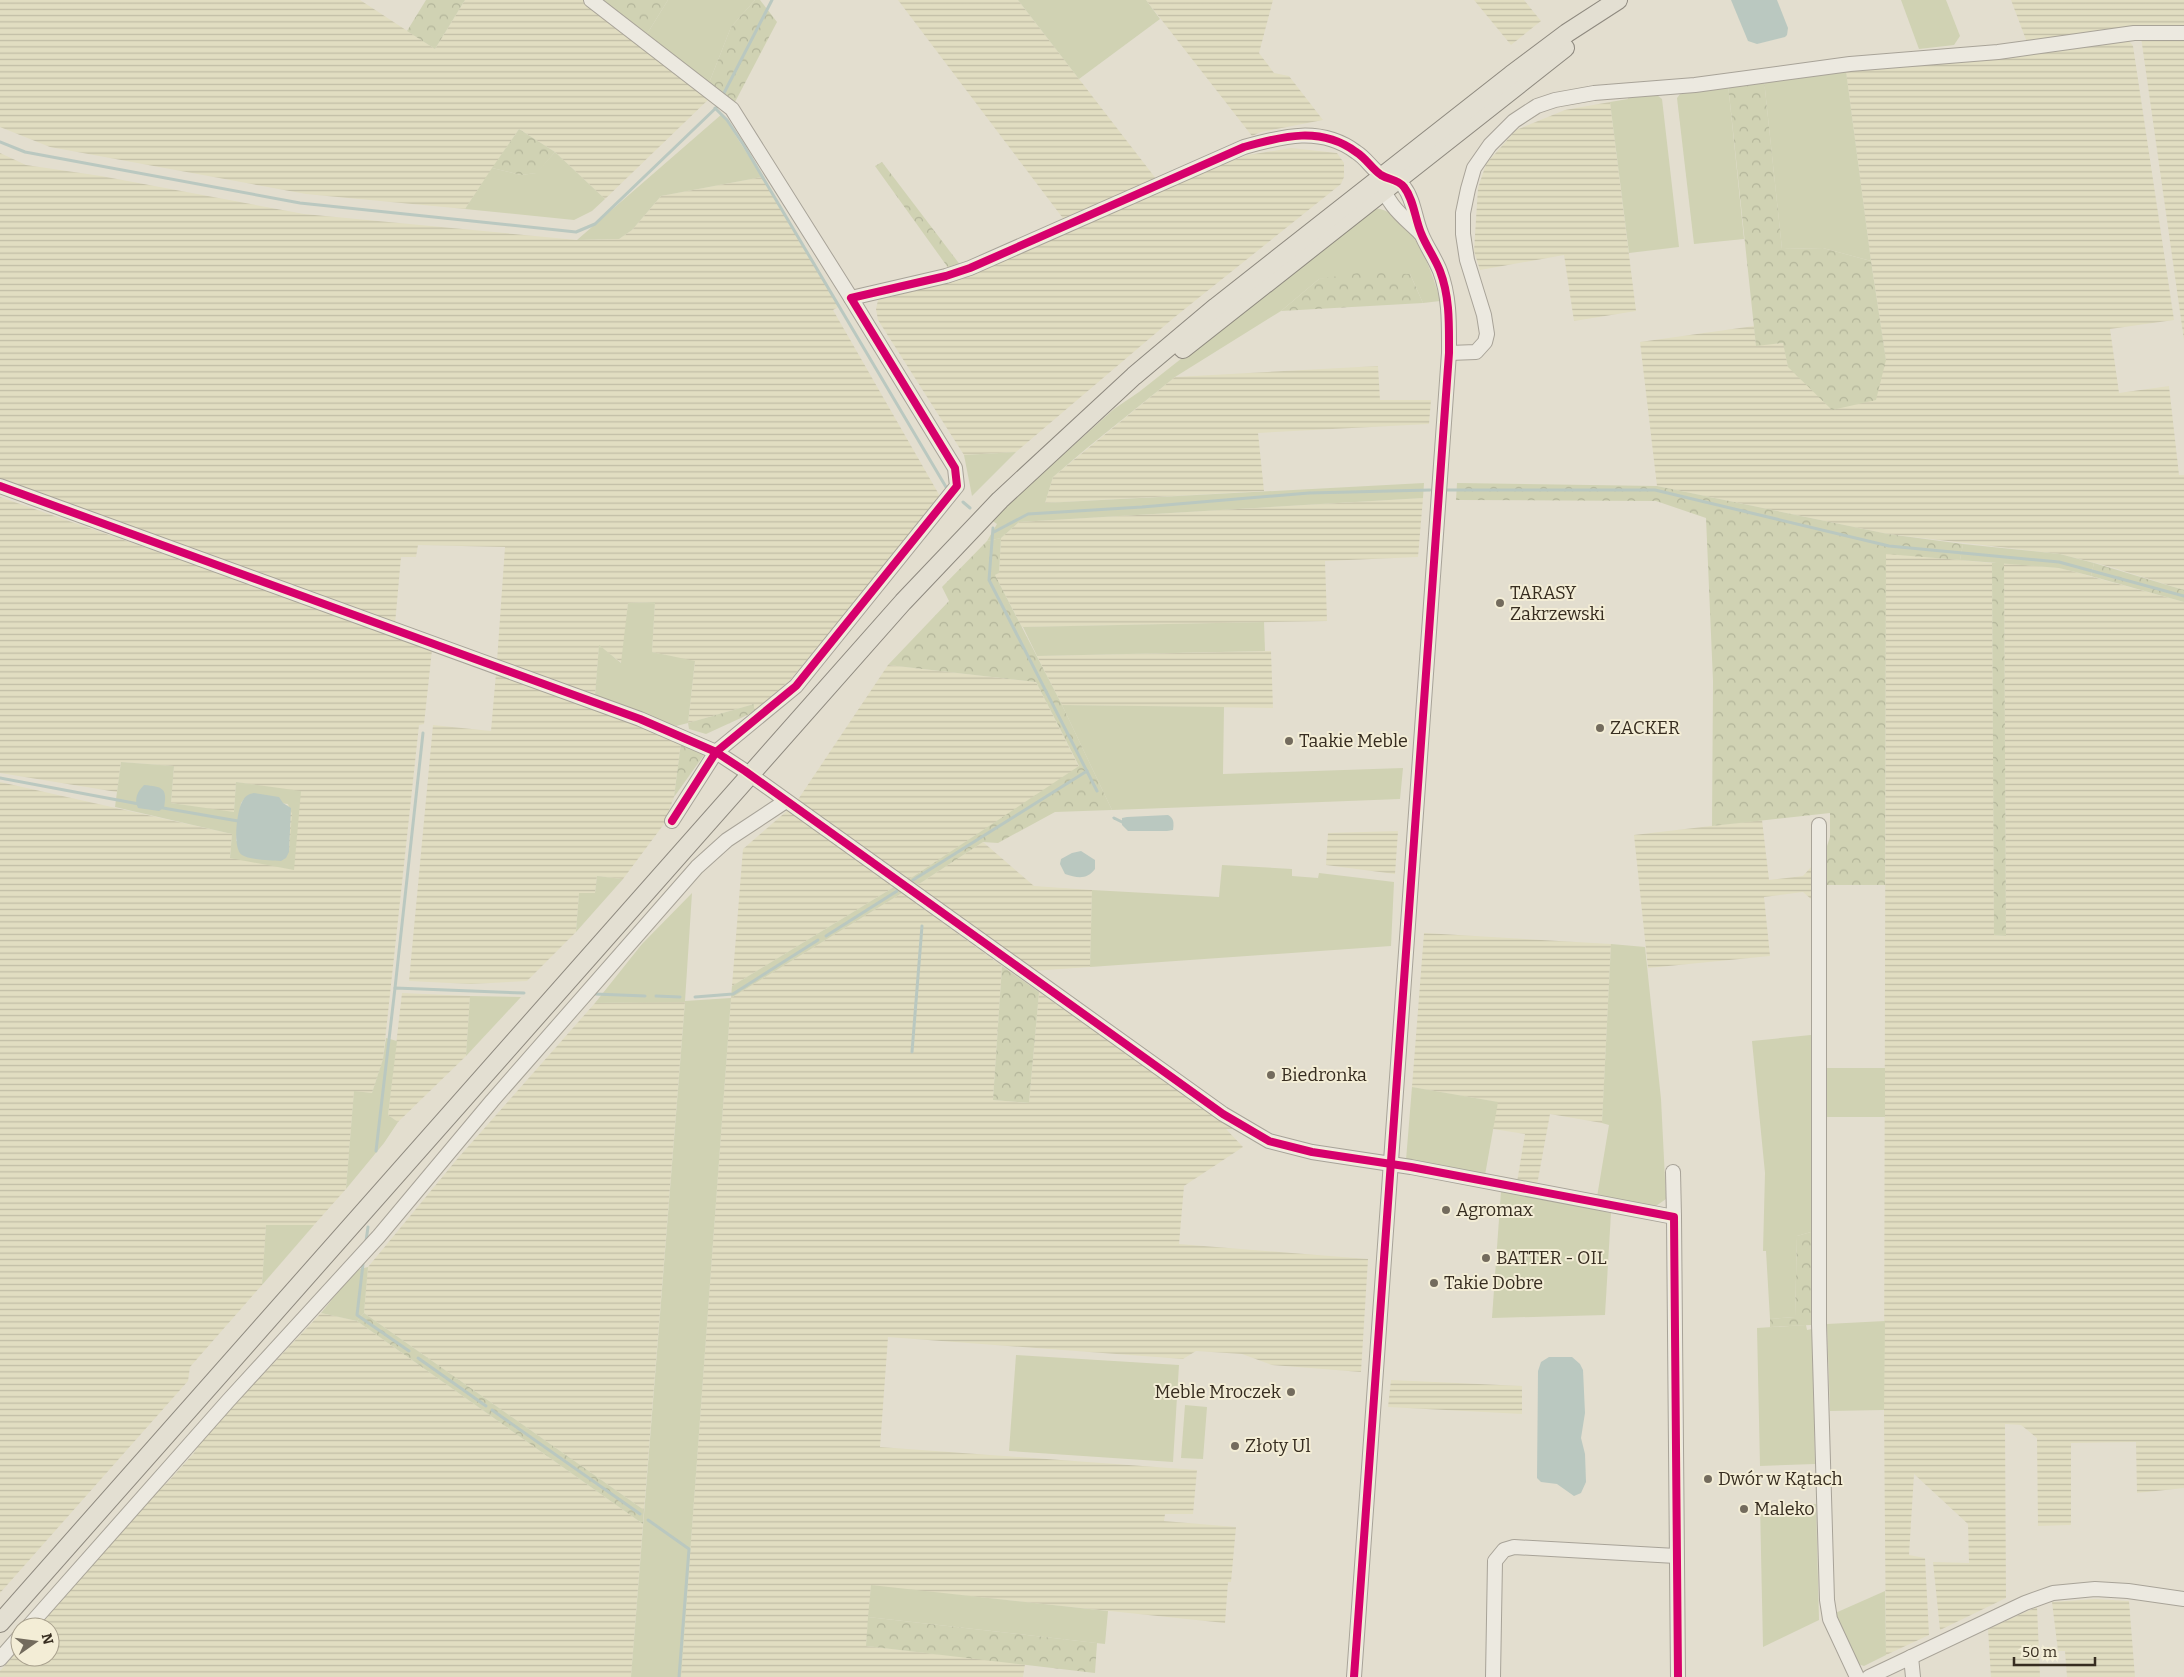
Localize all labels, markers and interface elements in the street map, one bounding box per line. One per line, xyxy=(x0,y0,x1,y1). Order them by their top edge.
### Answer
place label: TARASY Zakrzewski xyxy=(1510,582,1605,625)
marker: TARASY Zakrzewski xyxy=(1494,597,1506,609)
place label: ZACKER xyxy=(1610,717,1680,739)
marker: ZACKER xyxy=(1594,722,1606,734)
place label: Taakie Meble xyxy=(1299,730,1408,752)
marker: Taakie Meble xyxy=(1283,735,1295,747)
place label: Biedronka xyxy=(1281,1064,1367,1086)
marker: Biedronka xyxy=(1265,1069,1277,1081)
place label: Agromax xyxy=(1456,1199,1533,1221)
marker: Agromax xyxy=(1440,1204,1452,1216)
place label: BATTER - OIL xyxy=(1496,1247,1607,1269)
marker: BATTER - OIL xyxy=(1480,1252,1492,1264)
place label: Takie Dobre xyxy=(1444,1272,1543,1294)
marker: Takie Dobre xyxy=(1428,1277,1440,1289)
place label: Meble Mroczek xyxy=(1154,1381,1282,1403)
marker: Meble Mroczek xyxy=(1285,1386,1297,1398)
place label: Złoty Ul xyxy=(1245,1435,1311,1457)
marker: Złoty Ul xyxy=(1229,1440,1241,1452)
place label: Dwór w Kątach xyxy=(1718,1468,1843,1490)
marker: Dwór w Kątach xyxy=(1702,1473,1714,1485)
place label: Maleko xyxy=(1754,1498,1815,1520)
marker: Maleko xyxy=(1738,1503,1750,1515)
north arrow xyxy=(10,1617,60,1667)
text: N xyxy=(38,1632,57,1646)
scale bar xyxy=(2014,1634,2095,1666)
text: 50 m xyxy=(2022,1643,2058,1661)

